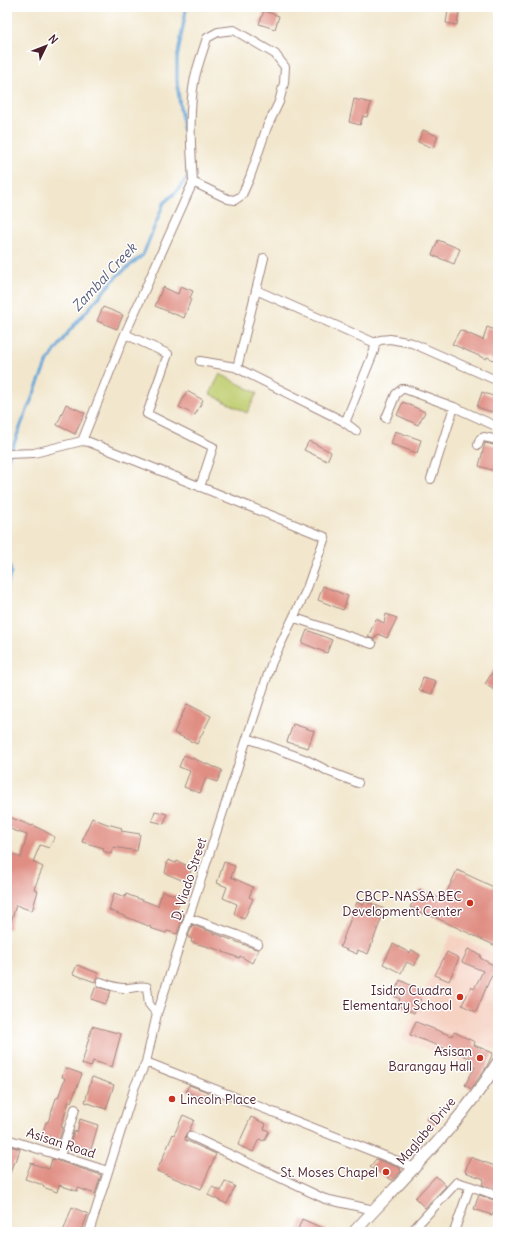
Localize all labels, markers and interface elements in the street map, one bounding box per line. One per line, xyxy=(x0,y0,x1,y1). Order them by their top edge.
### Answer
north arrow xyxy=(26,26,66,66)
text: N xyxy=(46,32,61,47)
water label: Zambal Creek xyxy=(68,238,141,315)
street label: D. Viado Street xyxy=(168,835,211,923)
place label: CBCP-NASSA BEC Development Center xyxy=(342,888,463,920)
marker: CBCP-NASSA BEC Development Center xyxy=(465,898,475,908)
place label: Isidro Cuadra Elementary School xyxy=(342,982,452,1014)
marker: Isidro Cuadra Elementary School xyxy=(455,992,465,1002)
place label: Asisan Barangay Hall xyxy=(388,1043,472,1075)
marker: Asisan Barangay Hall xyxy=(475,1053,485,1063)
place label: Lincoln Place xyxy=(180,1091,256,1108)
marker: Lincoln Place xyxy=(167,1094,177,1104)
street label: Maglabe Drive xyxy=(393,1094,459,1168)
street label: Asisan Road xyxy=(24,1124,98,1162)
place label: St. Moses Chapel xyxy=(280,1164,378,1181)
marker: St. Moses Chapel xyxy=(381,1167,391,1177)

